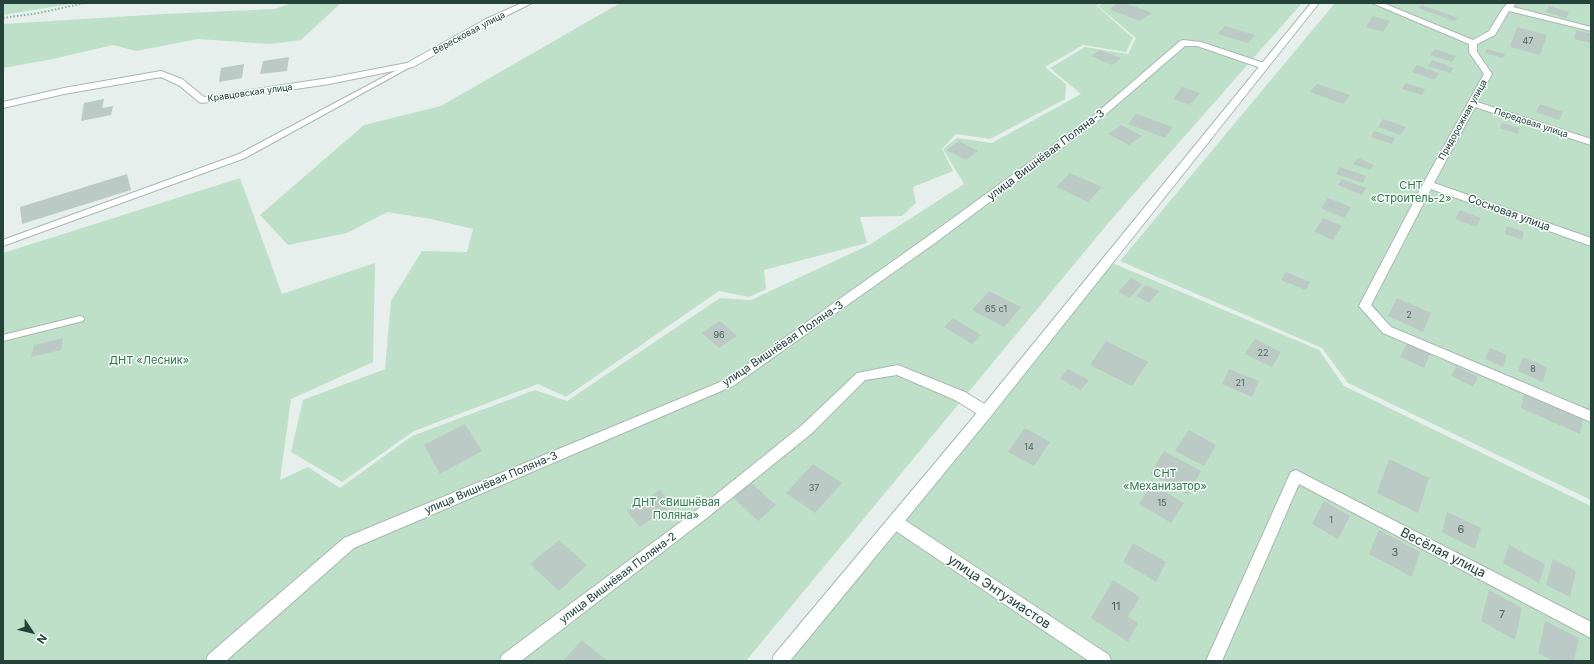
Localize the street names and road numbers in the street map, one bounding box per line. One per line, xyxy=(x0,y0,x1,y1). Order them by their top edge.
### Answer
street label: Вересковая улица xyxy=(431,9,507,57)
street label: Придорожная улица xyxy=(1436,78,1490,162)
street label: Кравцовская улица xyxy=(207,82,293,104)
street label: Передовая улица xyxy=(1493,106,1569,140)
street label: улица Вишнёвая Поляна-3 xyxy=(985,107,1107,203)
street label: Сосновая улица xyxy=(1466,192,1552,234)
street label: улица Вишнёвая Поляна-3 xyxy=(720,298,846,390)
street label: улица Вишнёвая Поляна-3 xyxy=(423,449,559,517)
street label: Весёлая улица xyxy=(1398,525,1488,581)
street label: улица Вишнёвая Поляна-2 xyxy=(557,530,679,626)
street label: улица Энтузиастов xyxy=(945,552,1053,632)

